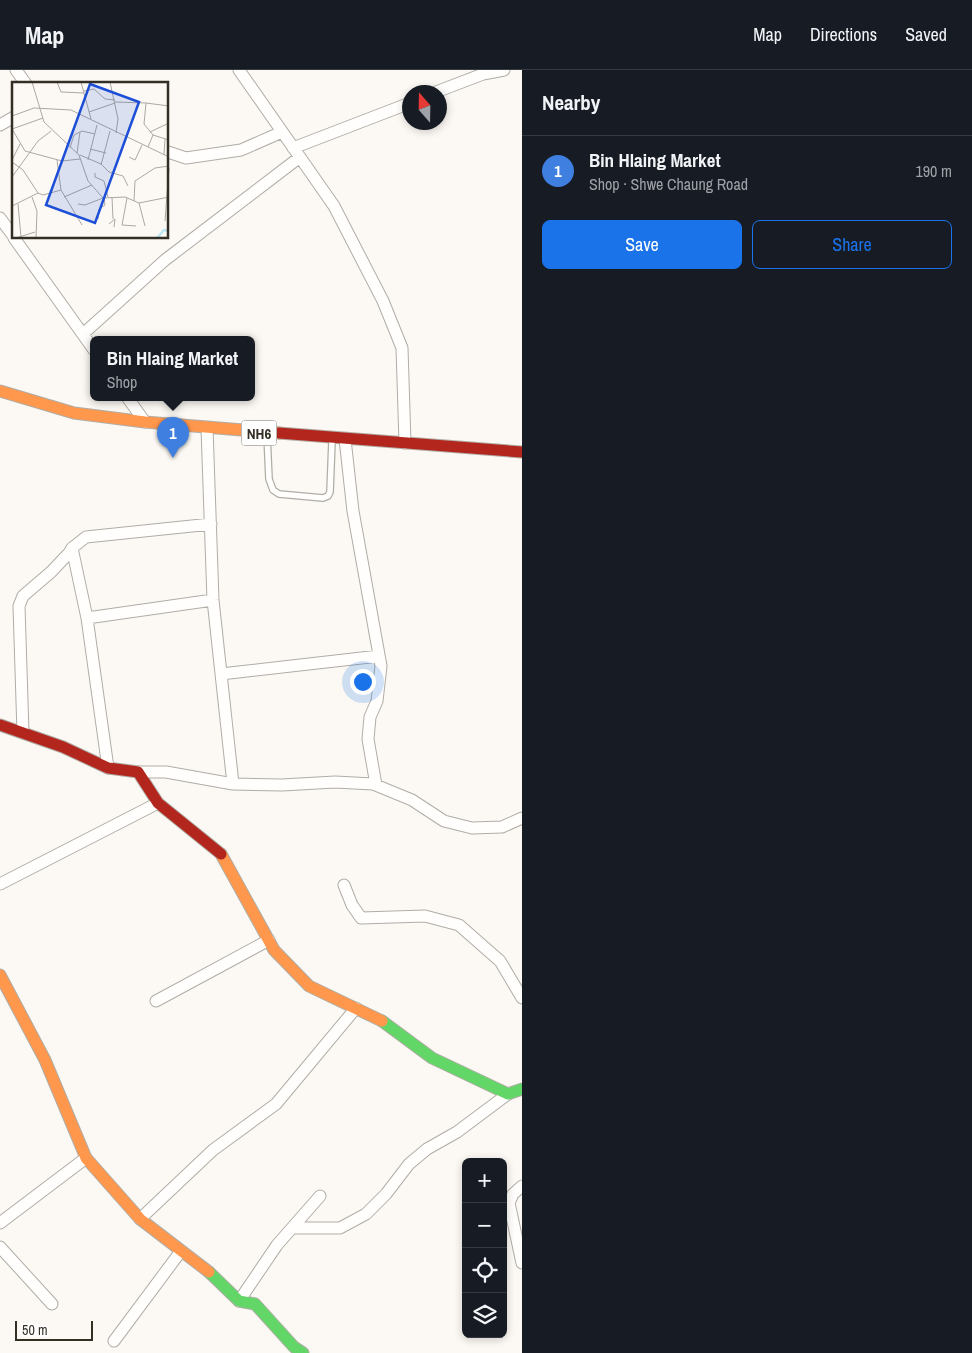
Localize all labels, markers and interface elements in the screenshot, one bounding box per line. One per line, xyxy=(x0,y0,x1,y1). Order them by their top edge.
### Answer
text: Map xyxy=(25,19,64,51)
text: Map xyxy=(753,22,782,47)
text: Directions xyxy=(810,22,877,47)
text: Saved xyxy=(905,22,947,47)
inset map xyxy=(12,82,169,239)
north arrow xyxy=(402,85,447,130)
text: Nearby xyxy=(542,88,600,117)
text: Bin Hlaing Market xyxy=(589,147,721,173)
text: 1 xyxy=(554,160,562,182)
text: 190 m xyxy=(916,160,952,182)
text: Shop · Shwe Chaung Road xyxy=(589,173,748,195)
button: Save xyxy=(542,220,742,269)
button: Share xyxy=(752,220,952,269)
popup xyxy=(90,336,255,401)
text: Bin Hlaing Market xyxy=(107,345,238,371)
text: Shop xyxy=(107,371,137,393)
pin: 1 xyxy=(157,417,189,458)
road number: NH6 xyxy=(242,420,276,446)
your location xyxy=(350,669,376,695)
map controls xyxy=(462,1158,507,1338)
button: + xyxy=(462,1158,507,1203)
button: − xyxy=(462,1203,507,1248)
button: locate xyxy=(462,1248,507,1293)
button: layers xyxy=(462,1293,507,1338)
scale bar xyxy=(15,1318,92,1341)
text: 50 m xyxy=(22,1321,48,1339)

